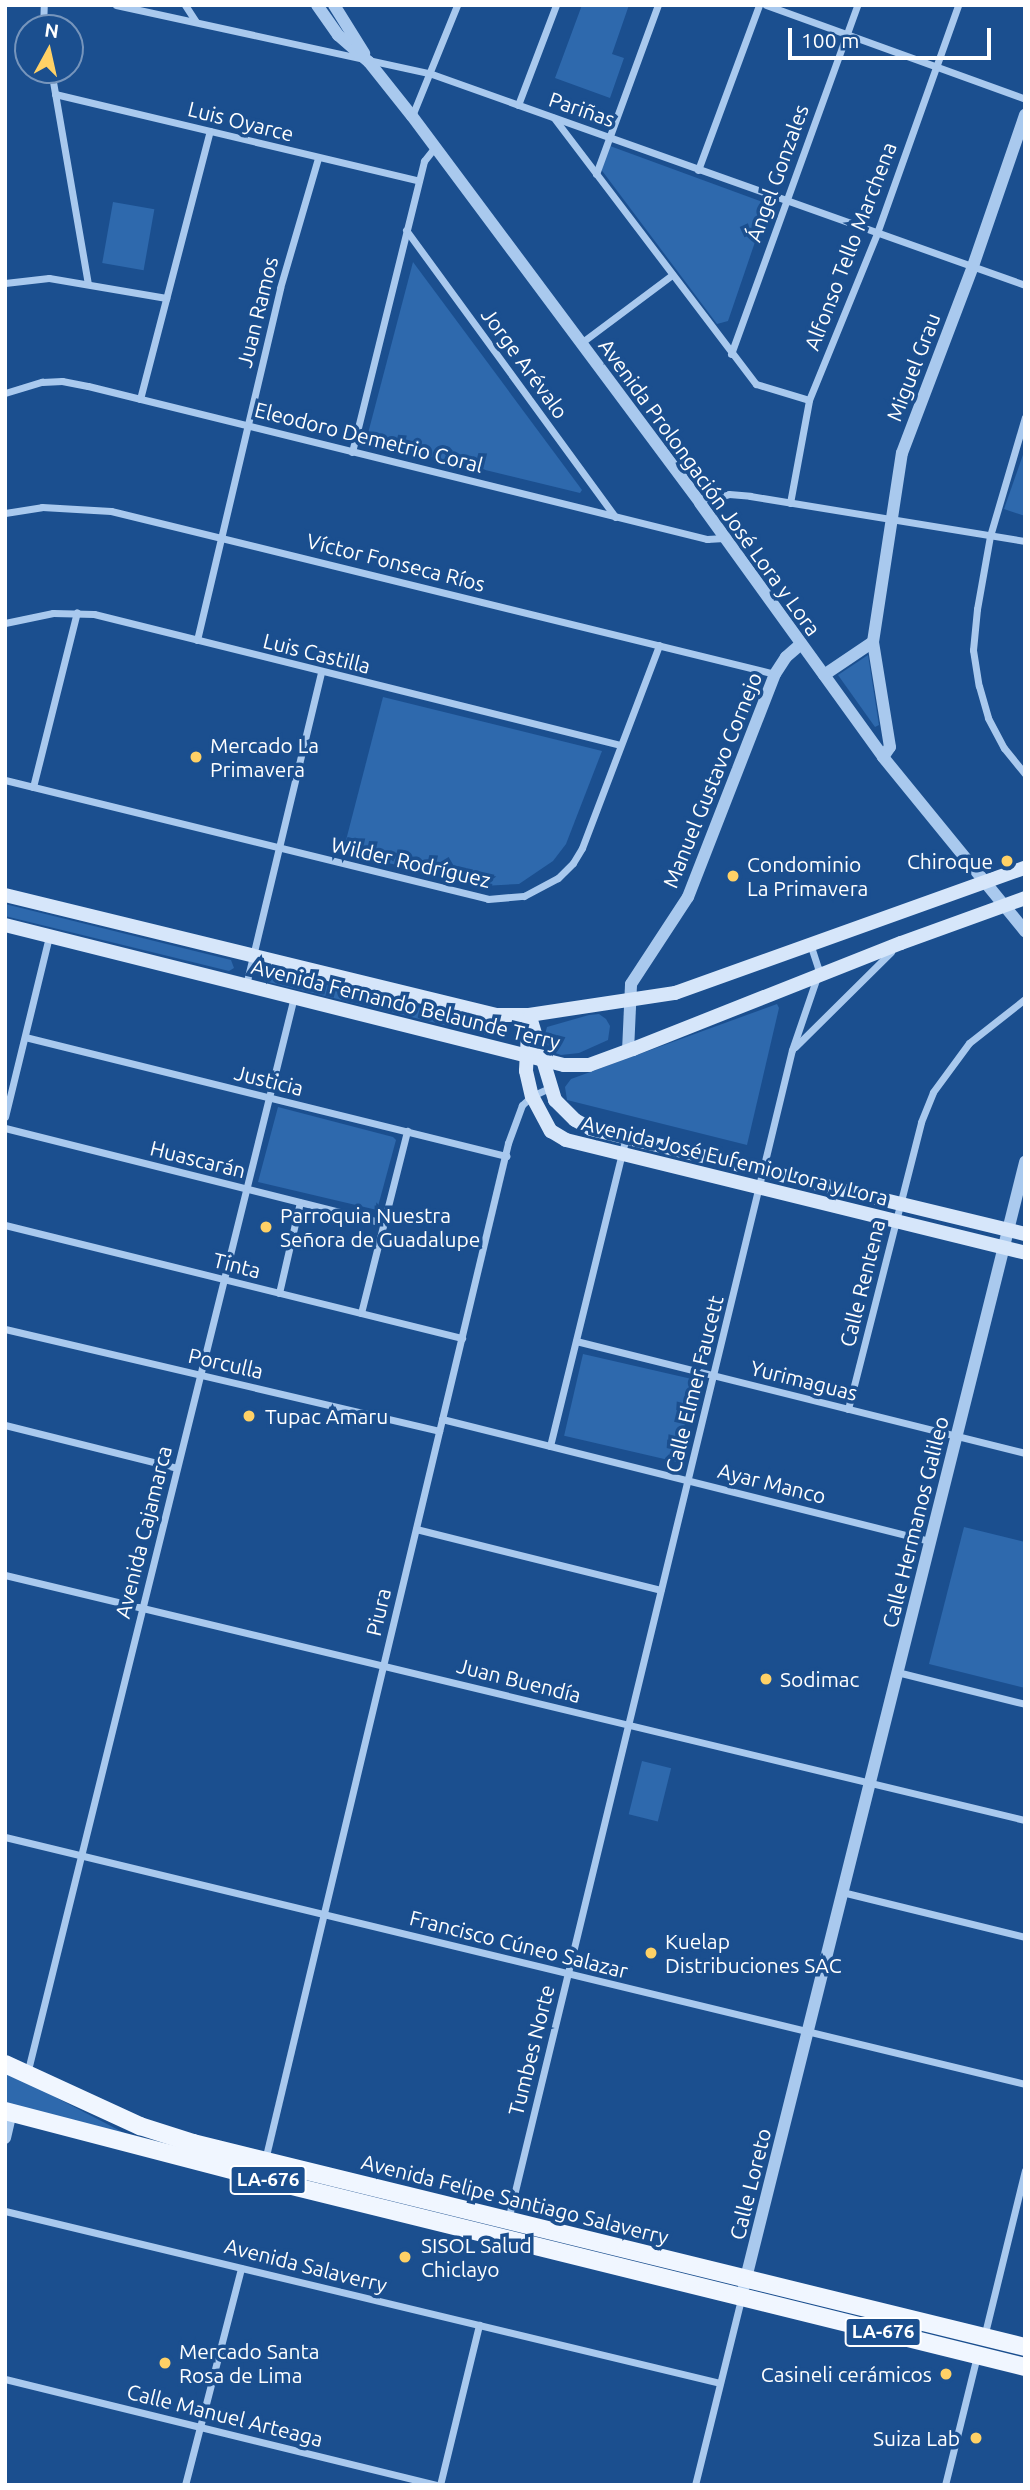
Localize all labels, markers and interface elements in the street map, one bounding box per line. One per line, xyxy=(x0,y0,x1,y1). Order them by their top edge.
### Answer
north arrow xyxy=(14,14,84,84)
scale bar xyxy=(792,14,995,58)
text: N xyxy=(43,18,60,42)
text: 100 m xyxy=(801,28,859,52)
street label: Pariñas xyxy=(546,86,618,132)
street label: Luis Oyarce xyxy=(185,96,297,146)
street label: Ángel Gonzales xyxy=(740,101,814,245)
street label: Alfonso Tello Marchena xyxy=(799,138,901,354)
street label: Juan Ramos xyxy=(231,254,283,370)
street label: Jorge Arévalo xyxy=(476,303,574,423)
street label: Miguel Grau xyxy=(881,309,945,425)
street label: Avenida Prolongación José Lora y Lora xyxy=(594,334,826,640)
street label: Eleodoro Demetrio Coral xyxy=(252,396,486,478)
street label: Víctor Fonseca Ríos xyxy=(304,528,488,596)
street label: Luis Castilla xyxy=(261,628,373,678)
street label: Manuel Gustavo Cornejo xyxy=(657,669,767,891)
place label: Mercado La Primavera xyxy=(210,732,319,782)
marker: Mercado La Primavera xyxy=(188,749,204,765)
street label: Wilder Rodríguez xyxy=(329,831,493,893)
place label: Chiroque xyxy=(907,848,993,874)
place label: Condominio La Primavera xyxy=(747,851,868,901)
marker: Chiroque xyxy=(999,853,1015,869)
marker: Condominio La Primavera xyxy=(725,868,741,884)
street label: Avenida Fernando Belaunde Terry xyxy=(249,953,563,1055)
street label: Justicia xyxy=(232,1059,306,1101)
street label: Avenida José Eufemio Lora y Lora xyxy=(579,1110,891,1210)
street label: Huascarán xyxy=(148,1135,248,1183)
place label: Parroquia Nuestra Señora de Guadalupe xyxy=(280,1202,480,1252)
street label: Calle Rentena xyxy=(834,1217,890,1349)
marker: Parroquia Nuestra Señora de Guadalupe xyxy=(258,1219,274,1235)
street label: Tinta xyxy=(211,1247,263,1283)
street label: Calle Elmer Faucett xyxy=(660,1293,728,1475)
street label: Porculla xyxy=(186,1342,266,1384)
street label: Yurimaguas xyxy=(748,1355,860,1405)
place label: Tupac Amaru xyxy=(265,1403,388,1429)
marker: Tupac Amaru xyxy=(239,1406,259,1426)
street label: Calle Hermanos Galileo xyxy=(877,1414,953,1630)
street label: Avenida Cajamarca xyxy=(109,1443,177,1621)
street label: Ayar Manco xyxy=(715,1457,829,1509)
street label: Piura xyxy=(360,1586,396,1638)
street label: Juan Buendía xyxy=(454,1652,584,1708)
place label: Sodimac xyxy=(780,1666,859,1692)
marker: Sodimac xyxy=(758,1671,774,1687)
street label: Francisco Cúneo Salazar xyxy=(407,1905,631,1983)
place label: Kuelap Distribuciones SAC xyxy=(665,1928,842,1978)
marker: Kuelap Distribuciones SAC xyxy=(643,1945,659,1961)
street label: Tumbes Norte xyxy=(503,1982,559,2118)
street label: Calle Loreto xyxy=(724,2126,776,2242)
street label: Avenida Felipe Santiago Salaverry xyxy=(359,2149,671,2249)
road number: LA-676 xyxy=(230,2164,306,2196)
place label: SISOL Salud Chiclayo xyxy=(421,2232,532,2282)
street label: Avenida Salaverry xyxy=(222,2233,390,2297)
marker: SISOL Salud Chiclayo xyxy=(395,2247,415,2267)
road number: LA-676 xyxy=(844,2316,922,2348)
place label: Mercado Santa Rosa de Lima xyxy=(179,2338,319,2388)
marker: Mercado Santa Rosa de Lima xyxy=(157,2355,173,2371)
place label: Casineli cerámicos xyxy=(761,2361,932,2387)
marker: Casineli cerámicos xyxy=(938,2366,954,2382)
street label: Calle Manuel Arteaga xyxy=(124,2378,326,2452)
place label: Suiza Lab xyxy=(873,2425,960,2451)
marker: Suiza Lab xyxy=(966,2428,986,2448)

